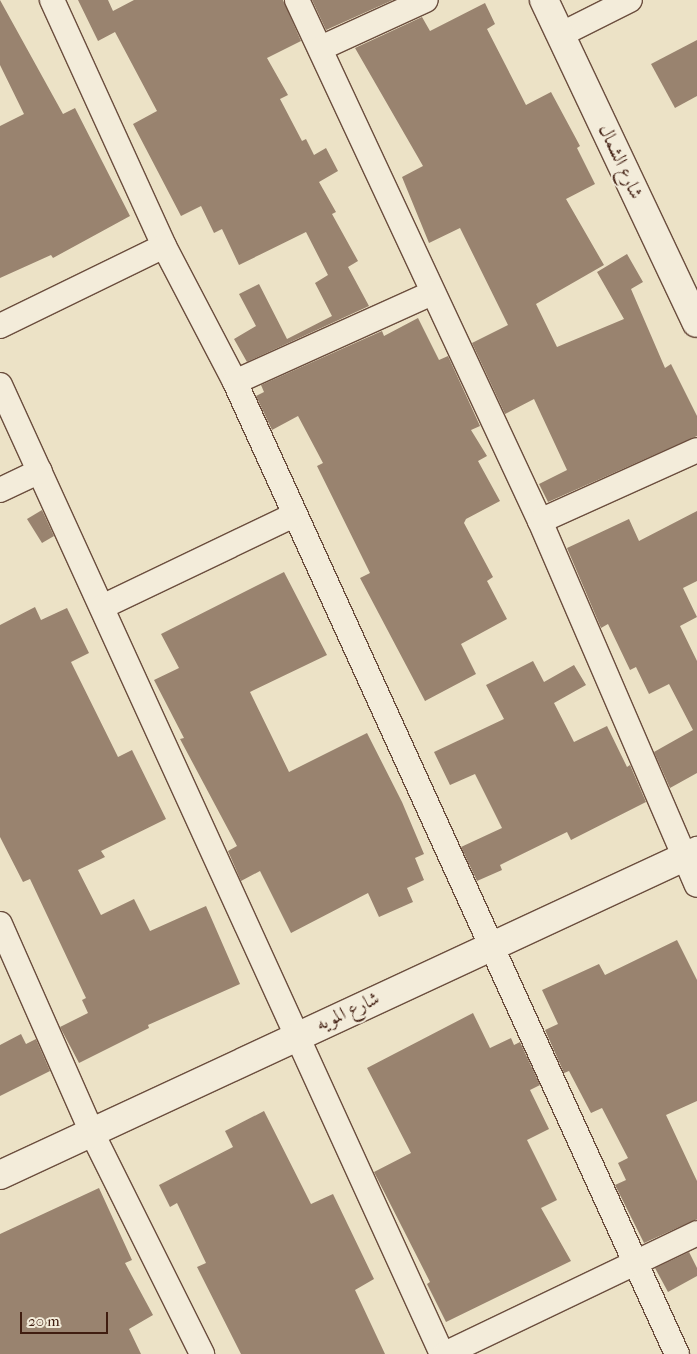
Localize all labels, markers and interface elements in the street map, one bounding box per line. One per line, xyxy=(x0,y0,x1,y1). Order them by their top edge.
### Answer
street label: شارع الشمال xyxy=(593,121,647,203)
street label: شارع المويه xyxy=(313,987,383,1037)
scale bar xyxy=(22,1302,110,1334)
text: 20 m xyxy=(28,1312,60,1330)

